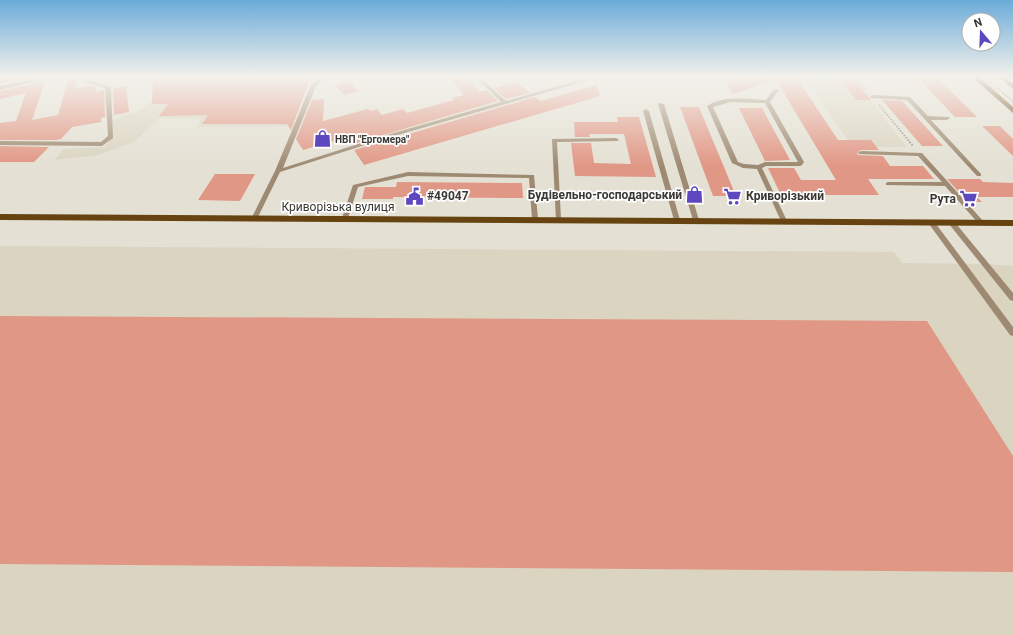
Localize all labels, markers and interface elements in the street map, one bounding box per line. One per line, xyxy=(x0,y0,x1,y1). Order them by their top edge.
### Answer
north arrow xyxy=(961,12,1001,52)
text: N xyxy=(972,16,984,30)
shop icon: НВП "Ергомера" xyxy=(312,129,332,149)
place label: НВП "Ергомера" xyxy=(335,134,409,145)
shop icon: Будівельно-господарський xyxy=(685,185,705,205)
public building icon: #49047 xyxy=(404,186,424,206)
supermarket icon: Криворізький xyxy=(723,186,743,206)
place label: Будівельно-господарський xyxy=(528,188,682,202)
place label: #49047 xyxy=(427,189,469,203)
place label: Криворізький xyxy=(746,189,824,203)
supermarket icon: Рута xyxy=(959,189,979,209)
place label: Рута xyxy=(930,192,957,206)
street label: Криворізька вулиця xyxy=(281,200,395,214)

